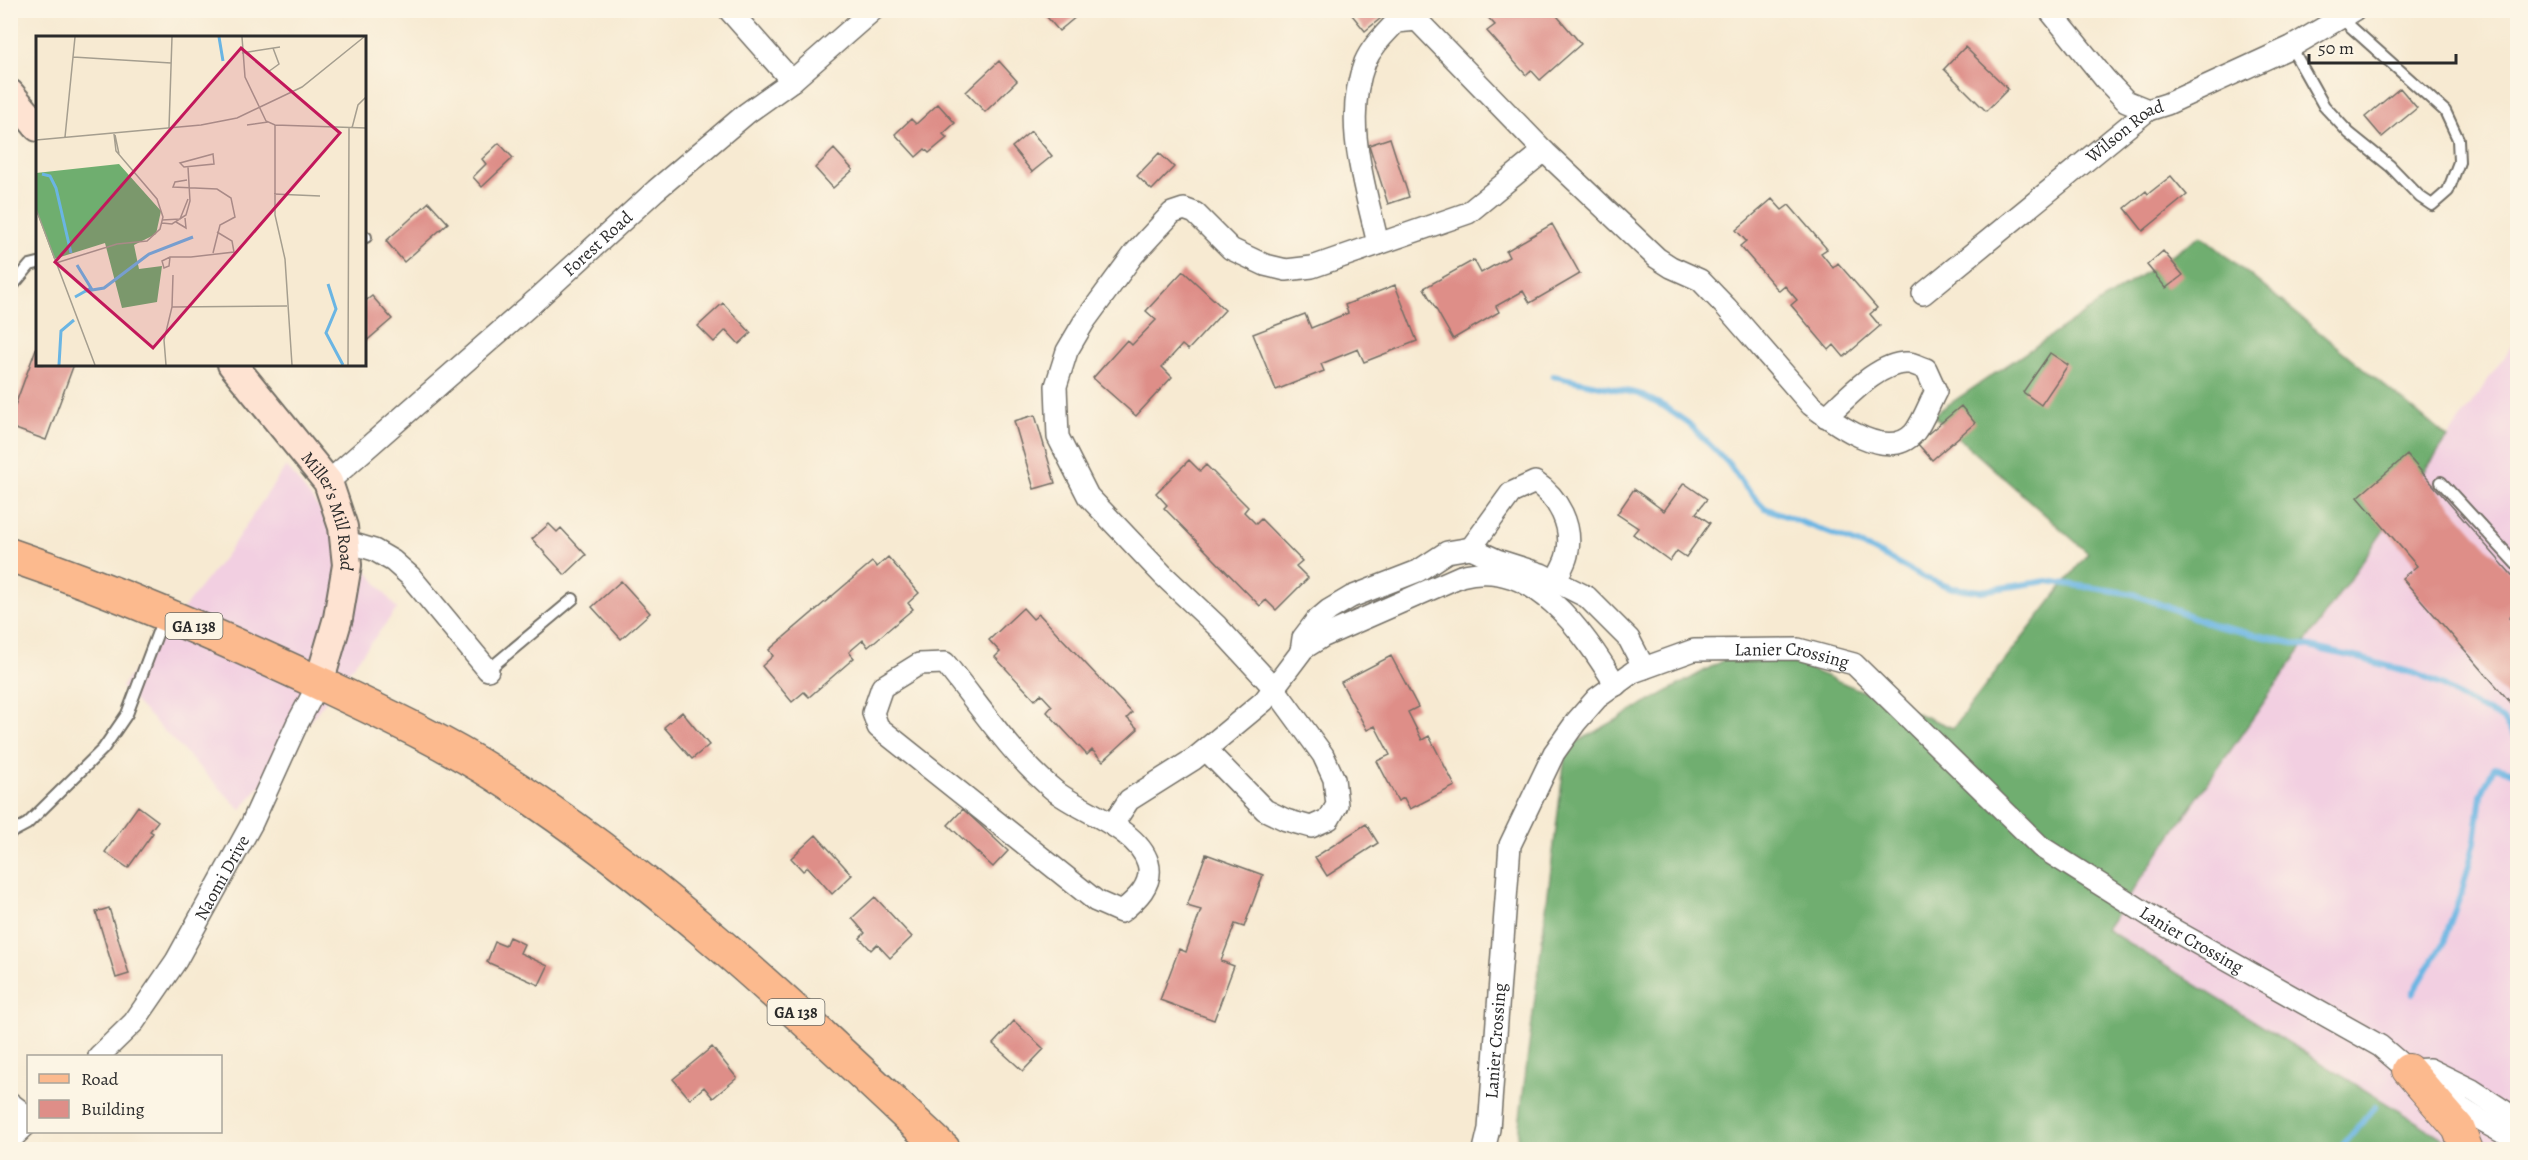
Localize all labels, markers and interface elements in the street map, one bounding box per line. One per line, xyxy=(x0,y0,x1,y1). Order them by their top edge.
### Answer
scale bar xyxy=(2309,27,2456,65)
inset map xyxy=(36,36,366,366)
text: 50 m xyxy=(2318,36,2354,60)
street label: Wilson Road xyxy=(2080,94,2167,169)
street label: Forest Road xyxy=(558,205,638,282)
street label: Miller's Mill Road xyxy=(296,446,359,573)
road number: GA 138 xyxy=(166,613,222,639)
street label: Lanier Crossing xyxy=(1734,637,1852,674)
street label: Naomi Drive xyxy=(189,831,255,925)
street label: Lanier Crossing xyxy=(2135,900,2248,979)
street label: Lanier Crossing xyxy=(1479,982,1512,1100)
road number: GA 138 xyxy=(768,999,824,1025)
legend xyxy=(27,1055,222,1133)
text: Road xyxy=(81,1067,119,1091)
text: Building xyxy=(81,1097,145,1121)

